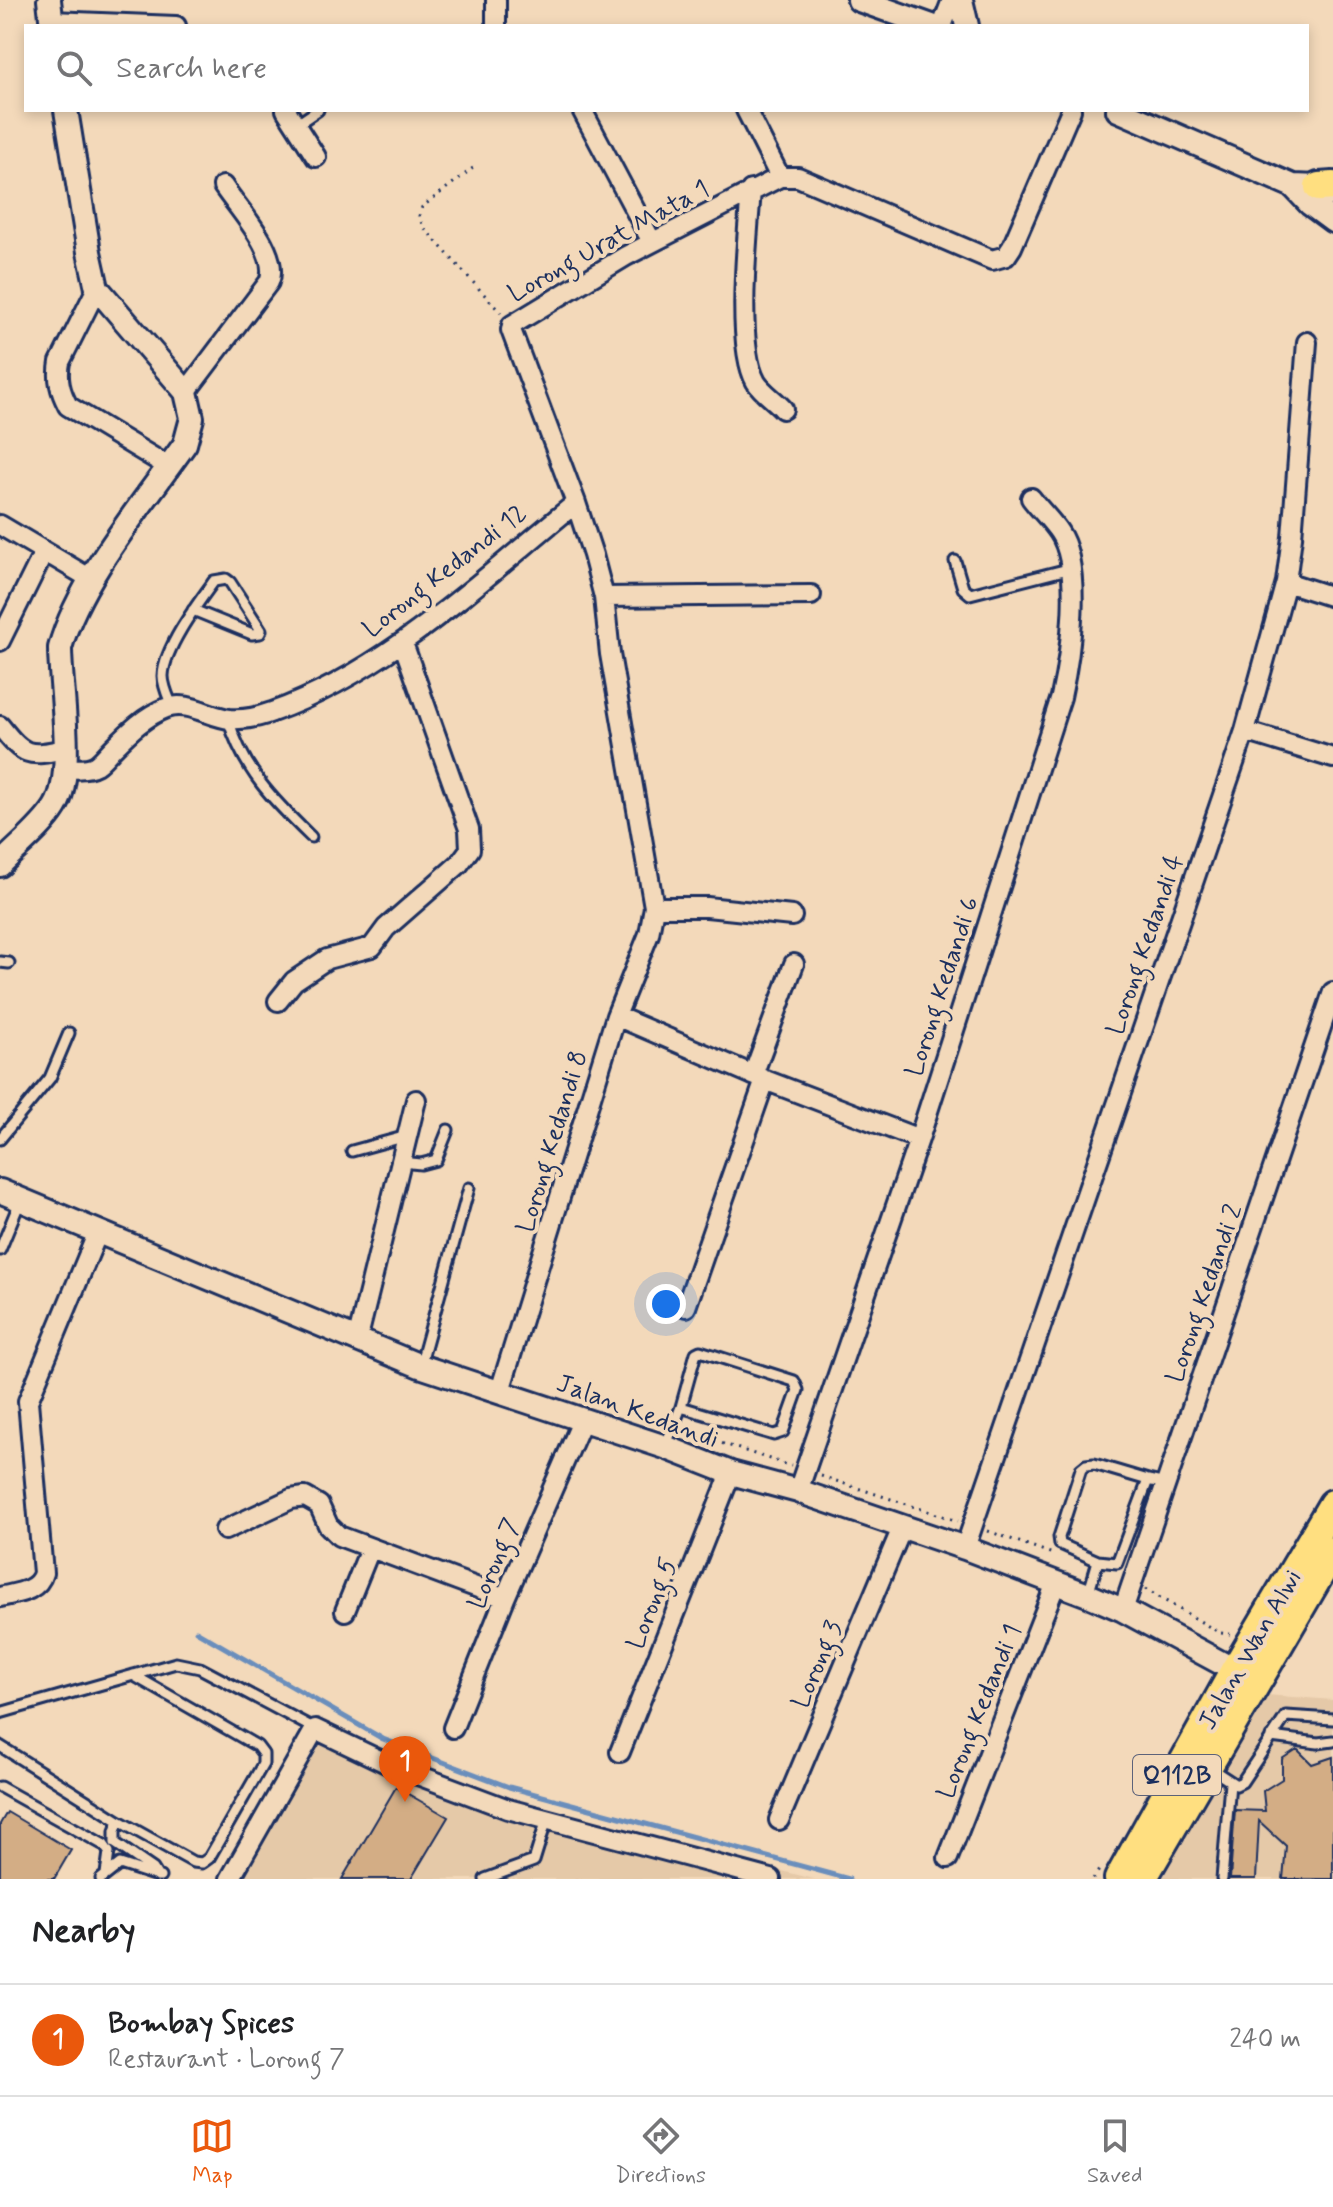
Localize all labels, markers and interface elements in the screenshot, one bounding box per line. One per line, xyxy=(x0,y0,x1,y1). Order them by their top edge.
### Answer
search box xyxy=(24,24,1309,112)
icon: search xyxy=(52,46,96,90)
text: Search here xyxy=(116,49,267,88)
street label: Lorong Urat Mata 1 xyxy=(502,172,717,314)
street label: Lorong Kedandi 12 xyxy=(356,497,536,649)
street label: Lorong Kedandi 4 xyxy=(1099,850,1196,1040)
street label: Lorong Kedandi 6 xyxy=(898,892,991,1082)
street label: Lorong Kedandi 8 xyxy=(509,1047,600,1238)
street label: Lorong Kedandi 2 xyxy=(1158,1200,1254,1388)
your location xyxy=(646,1284,686,1324)
street label: Jalan Kedandi xyxy=(552,1367,723,1457)
street label: Lorong 7 xyxy=(460,1513,532,1616)
street label: Lorong 5 xyxy=(619,1553,689,1656)
street label: Jalan Wan Alwi xyxy=(1191,1564,1310,1736)
street label: Lorong 3 xyxy=(784,1616,854,1715)
street label: Lorong Kedandi 1 xyxy=(929,1619,1033,1805)
pin: 1 xyxy=(379,1736,431,1802)
road number: Q112B xyxy=(1133,1755,1221,1795)
text: Nearby xyxy=(32,1909,136,1954)
text: Bombay Spices xyxy=(108,2004,295,2043)
text: 1 xyxy=(52,2023,64,2057)
text: 240 m xyxy=(1229,2023,1301,2057)
text: Restaurant · Lorong 7 xyxy=(108,2043,345,2077)
tab: Map xyxy=(190,2114,234,2190)
tab: Directions xyxy=(615,2114,706,2190)
tab: Saved xyxy=(1087,2114,1142,2190)

